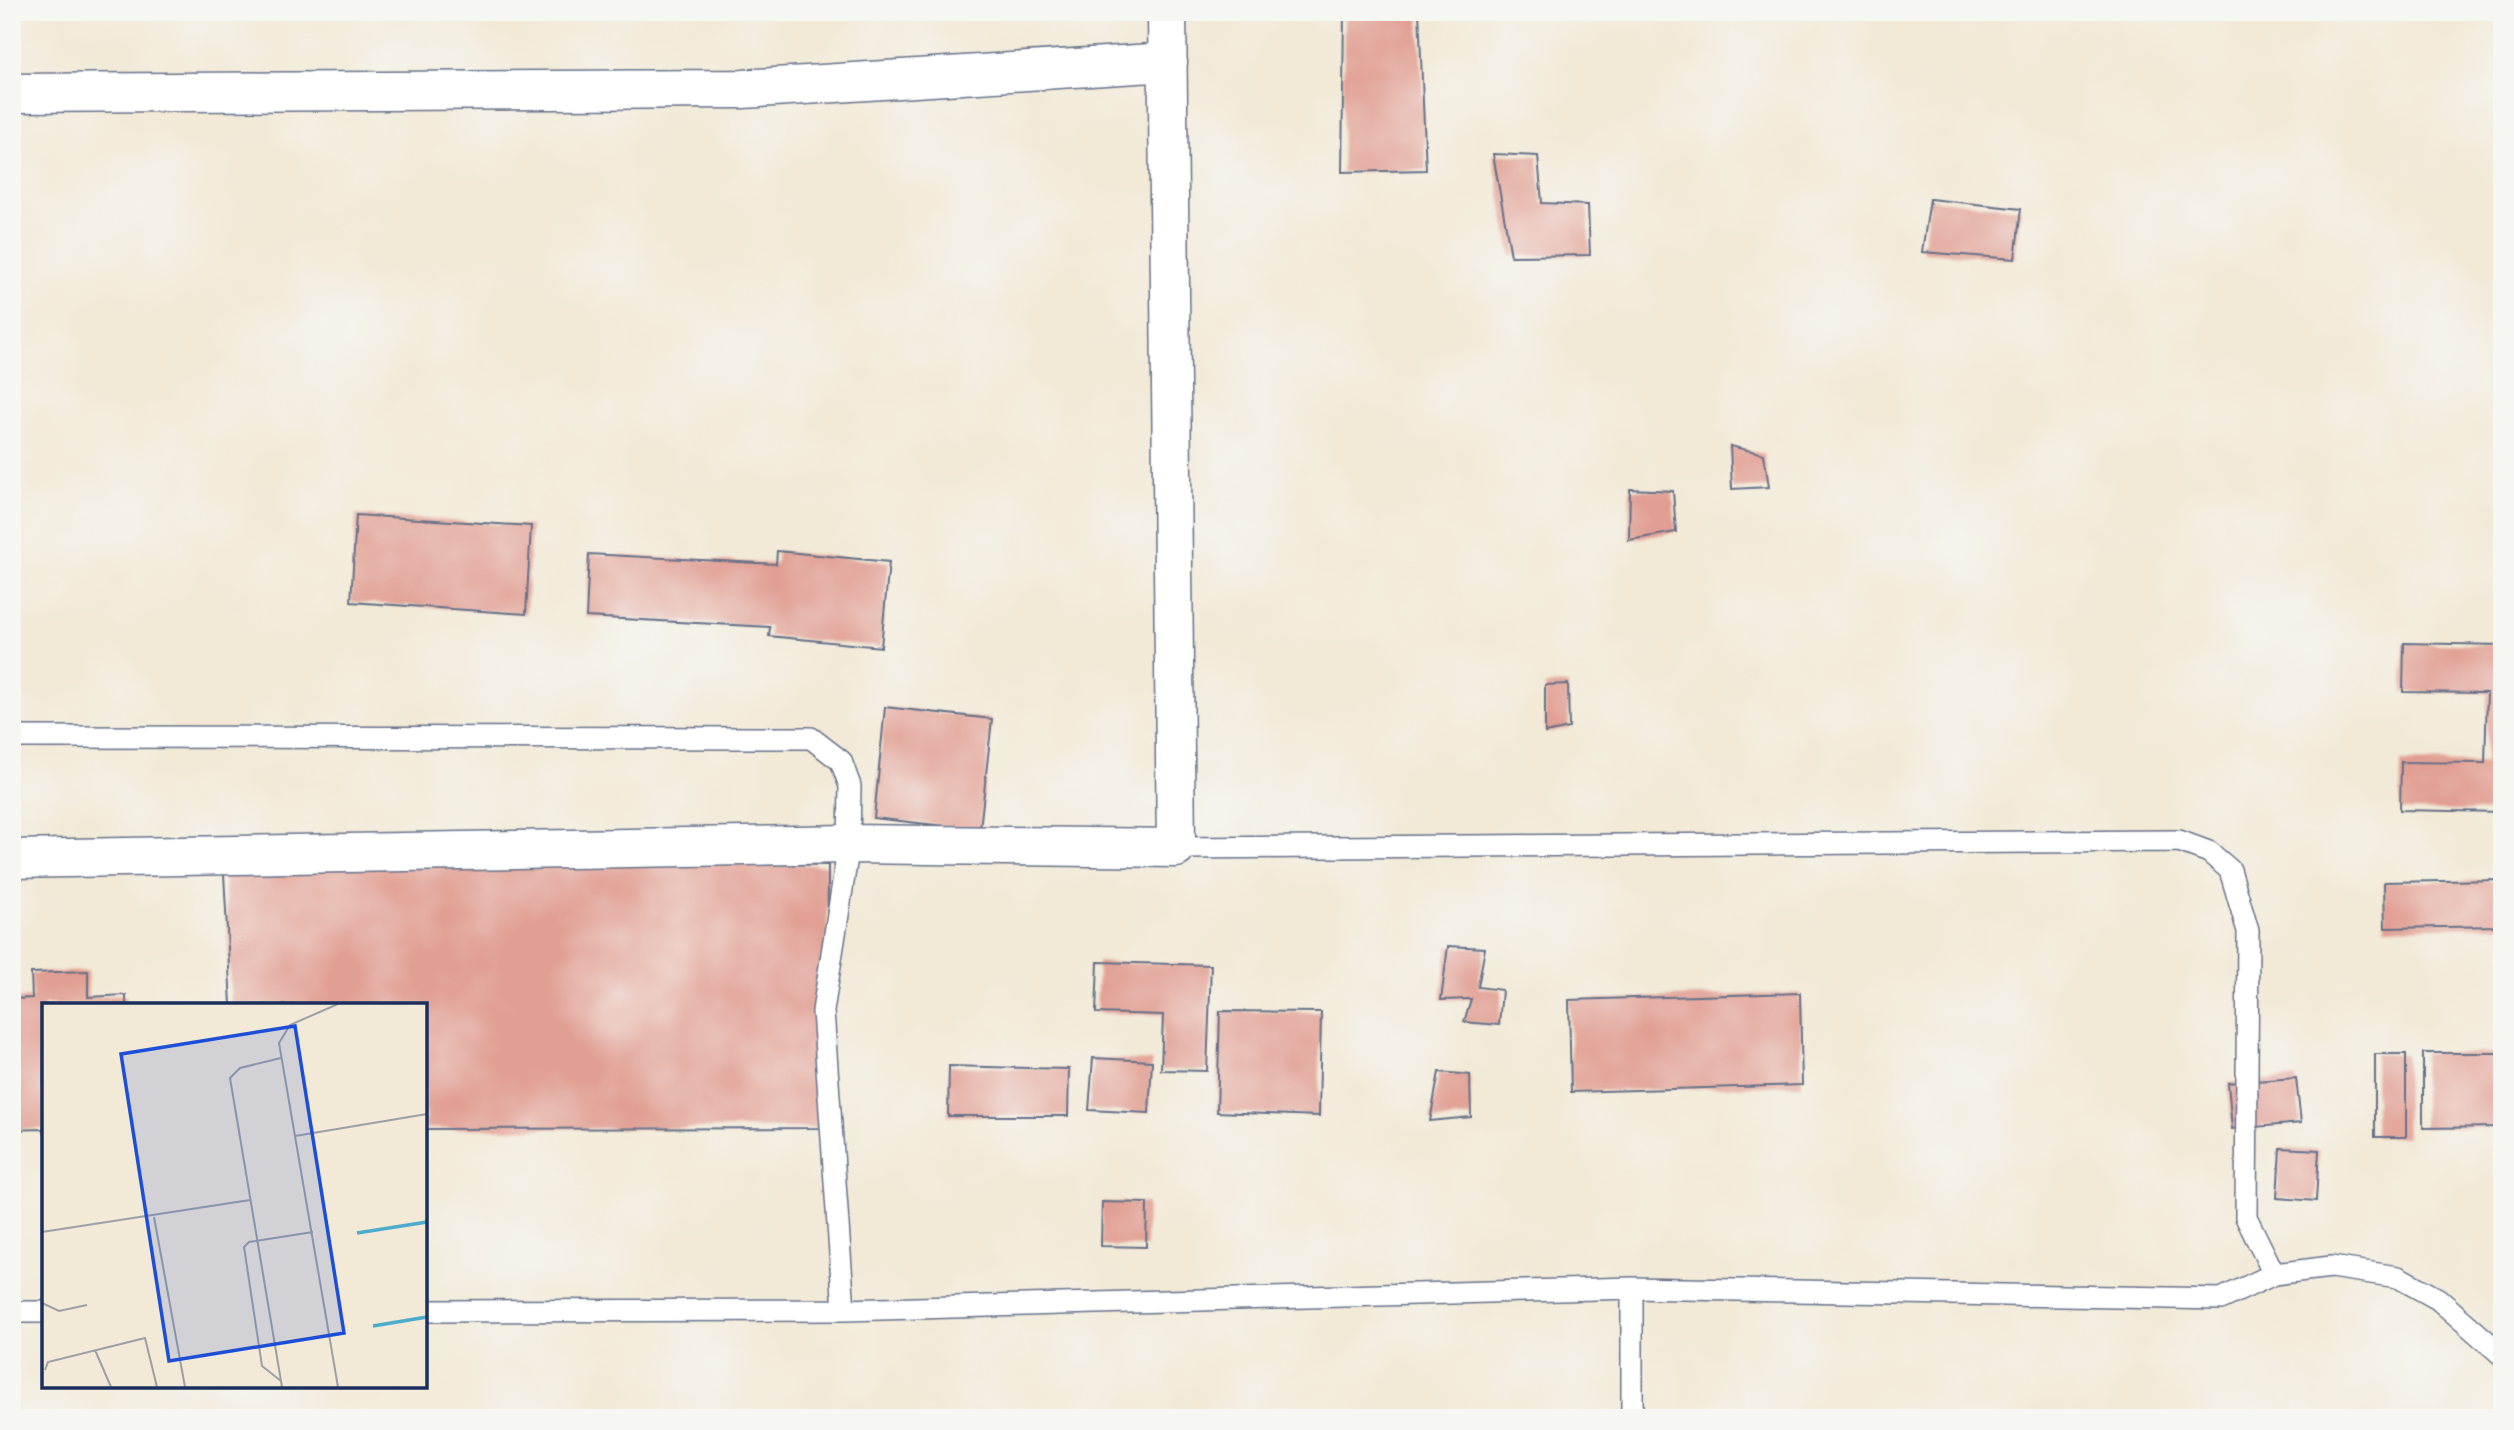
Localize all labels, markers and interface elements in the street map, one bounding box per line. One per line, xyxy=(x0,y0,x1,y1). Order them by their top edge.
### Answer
inset map xyxy=(42,1003,427,1388)

